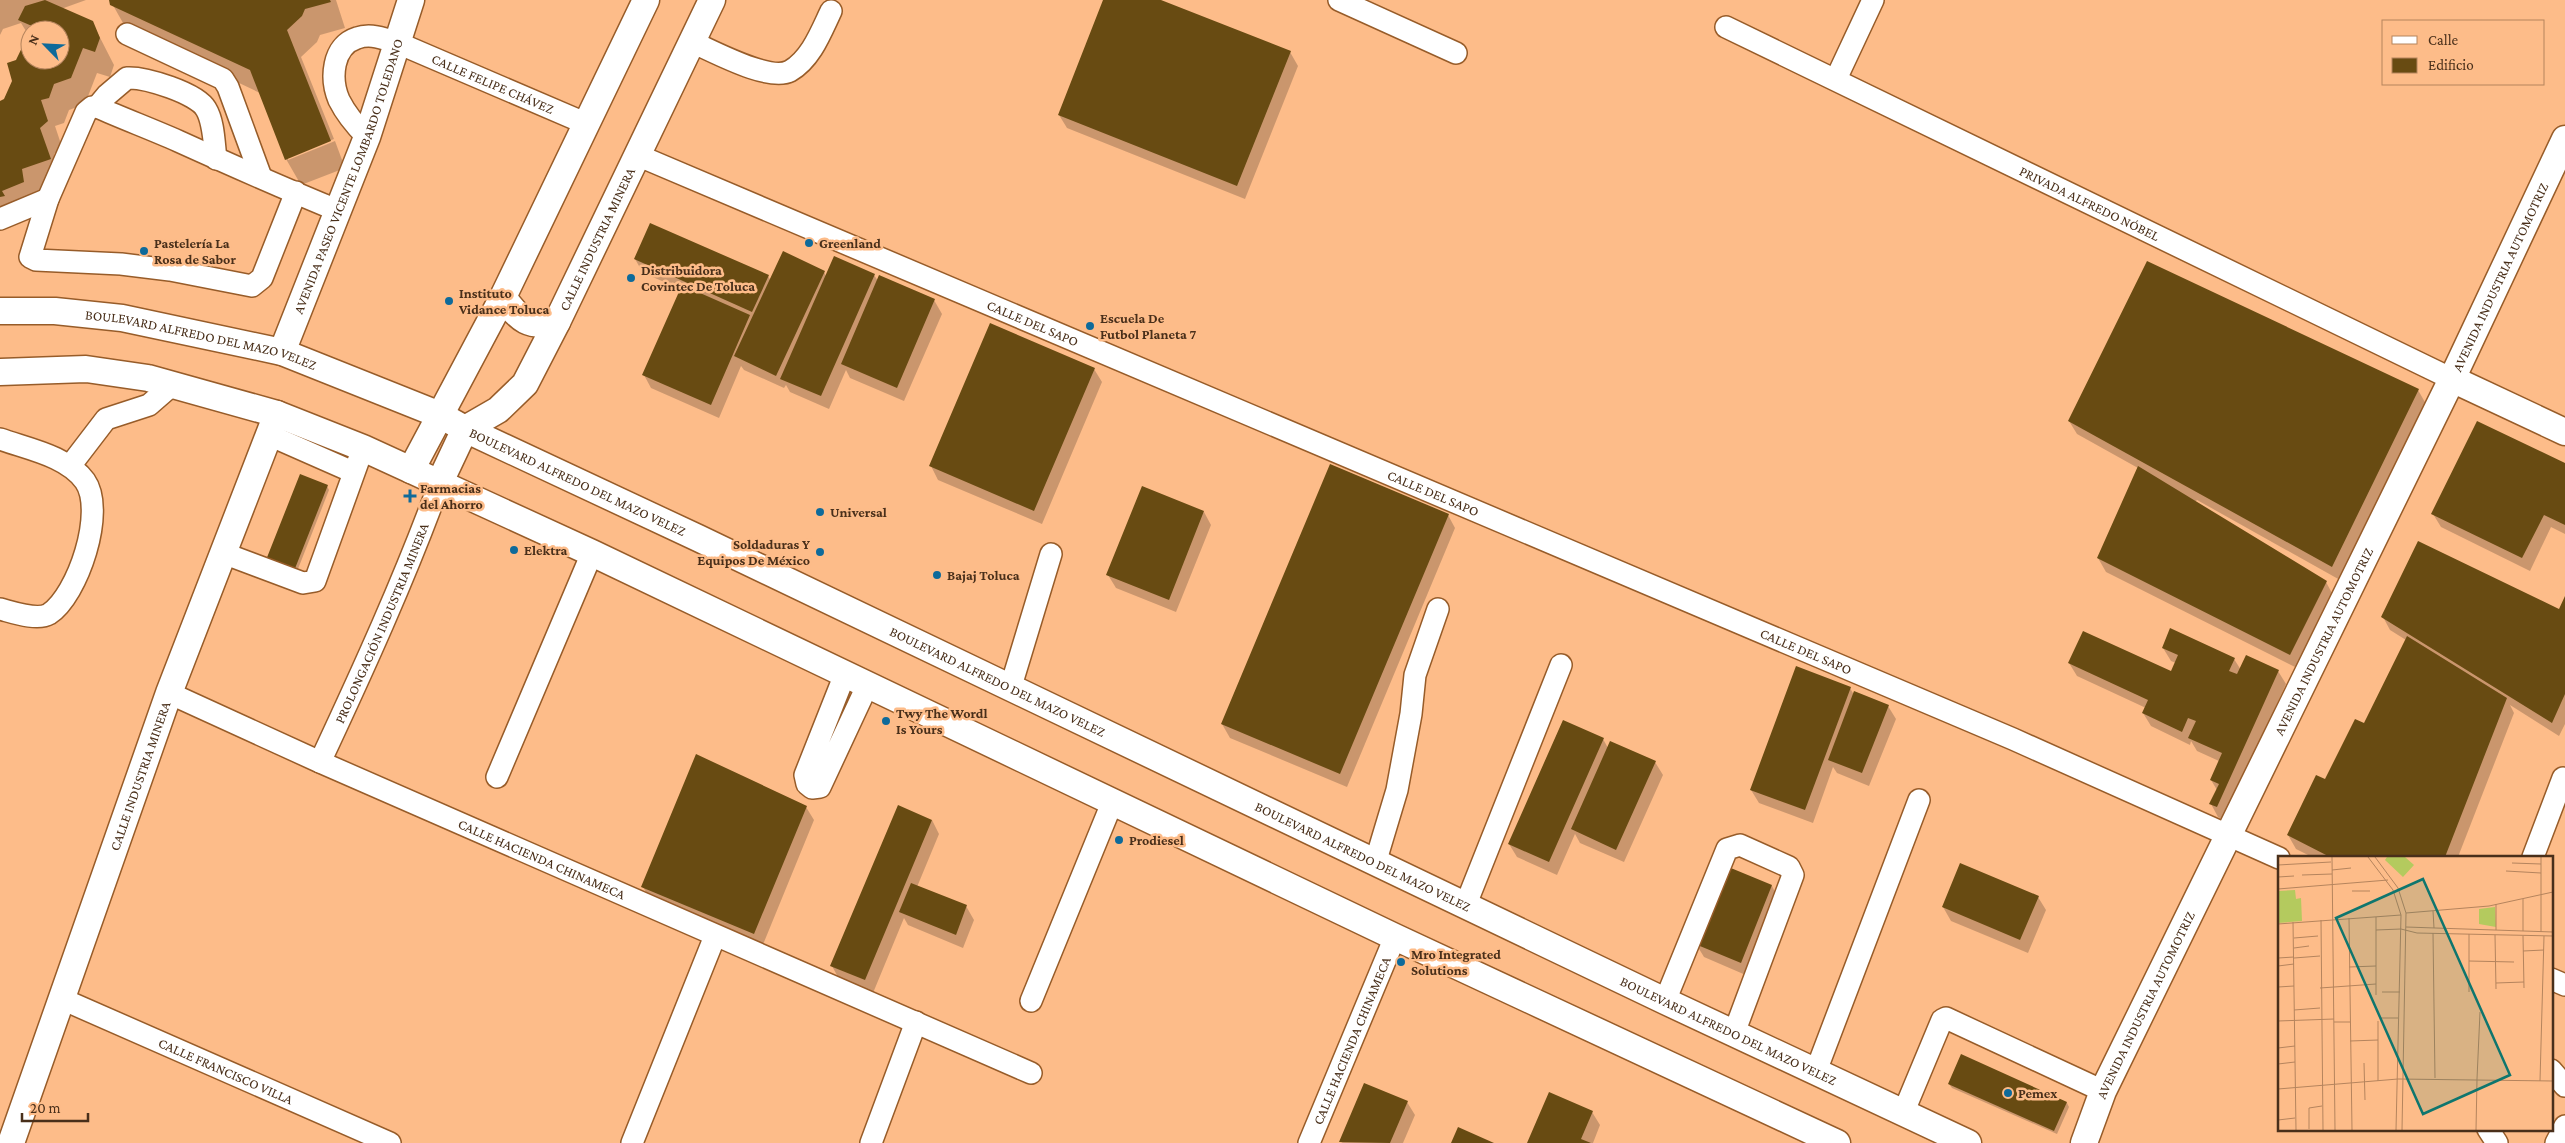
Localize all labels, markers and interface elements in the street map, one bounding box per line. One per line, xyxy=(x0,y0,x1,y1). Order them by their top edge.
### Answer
north arrow xyxy=(20,20,70,70)
legend xyxy=(2382,20,2545,85)
text: N xyxy=(24,32,43,47)
text: Calle xyxy=(2428,32,2459,48)
street label: AVENIDA PASEO VICENTE LOMBARDO TOLEDANO xyxy=(290,36,406,316)
street label: CALLE FELIPE CHÁVEZ xyxy=(429,50,556,117)
text: Edificio xyxy=(2428,57,2474,73)
street label: PRIVADA ALFREDO NÓBEL xyxy=(2017,163,2162,244)
street label: CALLE INDUSTRIA MINERA xyxy=(556,165,638,313)
street label: AVENIDA INDUSTRIA AUTOMOTRIZ xyxy=(2449,180,2551,374)
place label: Pastelería La Rosa de Sabor xyxy=(154,235,236,267)
place label: Greenland xyxy=(819,235,881,251)
marker: Greenland xyxy=(803,237,815,249)
marker: Pastelería La Rosa de Sabor xyxy=(138,245,150,257)
place label: Distribuidora Covintec De Toluca xyxy=(641,262,755,294)
marker: Distribuidora Covintec De Toluca xyxy=(625,272,637,284)
place label: Instituto Vidance Toluca xyxy=(458,285,549,317)
marker: Instituto Vidance Toluca xyxy=(443,295,455,307)
street label: CALLE DEL SAPO xyxy=(985,297,1081,349)
street label: BOULEVARD ALFREDO DEL MAZO VELEZ xyxy=(85,306,319,373)
place label: Escuela De Futbol Planeta 7 xyxy=(1100,310,1196,342)
marker: Escuela De Futbol Planeta 7 xyxy=(1084,320,1096,332)
street label: BOULEVARD ALFREDO DEL MAZO VELEZ xyxy=(467,424,688,539)
street label: CALLE DEL SAPO xyxy=(1385,466,1481,519)
place label: Farmacias del Ahorro xyxy=(420,480,483,512)
marker: Farmacias del Ahorro xyxy=(404,490,416,502)
place label: Universal xyxy=(830,504,887,520)
marker: Universal xyxy=(814,506,826,518)
street label: PROLONGACIÓN INDUSTRIA MINERA xyxy=(331,521,432,726)
place label: Soldaduras Y Equipos De México xyxy=(697,536,810,568)
place label: Elektra xyxy=(524,542,568,558)
marker: Elektra xyxy=(508,544,520,556)
street label: AVENIDA INDUSTRIA AUTOMOTRIZ xyxy=(2271,545,2376,738)
marker: Soldaduras Y Equipos De México xyxy=(814,546,826,558)
place label: Bajaj Toluca xyxy=(947,567,1020,584)
marker: Bajaj Toluca xyxy=(931,569,943,581)
street label: BOULEVARD ALFREDO DEL MAZO VELEZ xyxy=(887,623,1108,740)
street label: CALLE DEL SAPO xyxy=(1758,625,1854,678)
street label: CALLE INDUSTRIA MINERA xyxy=(106,699,173,853)
place label: Twy The Wordl Is Yours xyxy=(896,705,988,737)
marker: Twy The Wordl Is Yours xyxy=(880,715,892,727)
street label: BOULEVARD ALFREDO DEL MAZO VELEZ xyxy=(1252,798,1473,915)
street label: CALLE HACIENDA CHINAMECA xyxy=(456,815,628,903)
place label: Prodiesel xyxy=(1129,832,1184,848)
marker: Prodiesel xyxy=(1113,834,1125,846)
inset map xyxy=(2278,856,2552,1130)
street label: AVENIDA INDUSTRIA AUTOMOTRIZ xyxy=(2093,909,2198,1101)
place label: Mro Integrated Solutions xyxy=(1411,946,1501,978)
street label: CALLE HACIENDA CHINAMECA xyxy=(1310,954,1394,1127)
marker: Mro Integrated Solutions xyxy=(1395,956,1407,968)
street label: BOULEVARD ALFREDO DEL MAZO VELEZ xyxy=(1618,973,1839,1088)
street label: CALLE FRANCISCO VILLA xyxy=(156,1034,296,1108)
place label: Pemex xyxy=(2018,1085,2058,1101)
marker: Pemex xyxy=(2002,1087,2014,1099)
scale bar xyxy=(22,1090,89,1122)
text: 20 m xyxy=(30,1100,61,1116)

